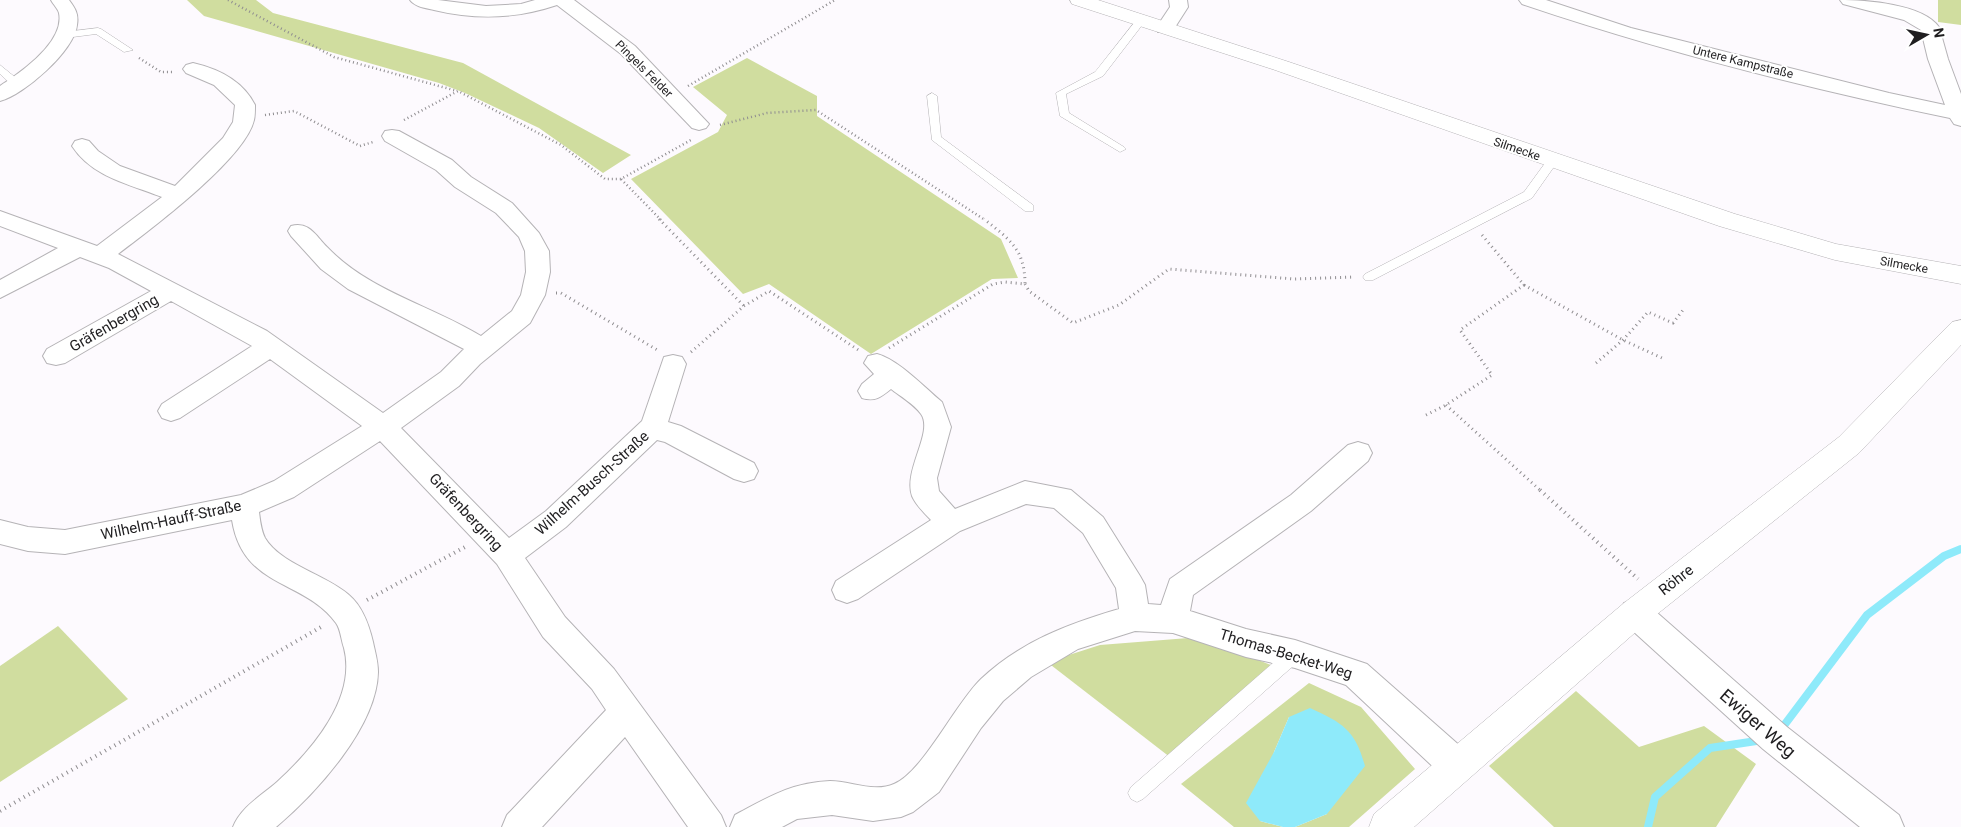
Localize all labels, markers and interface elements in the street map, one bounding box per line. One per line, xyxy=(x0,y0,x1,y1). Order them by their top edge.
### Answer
north arrow xyxy=(1901,10,1951,60)
text: N xyxy=(1930,27,1948,39)
street label: Pingels Felder xyxy=(612,37,676,101)
street label: Untere Kampstraße xyxy=(1691,43,1795,81)
street label: Silmecke xyxy=(1492,134,1542,164)
street label: Silmecke xyxy=(1879,254,1929,276)
street label: Gräfenbergring xyxy=(66,290,162,356)
street label: Wilhelm-Busch-Straße xyxy=(531,427,653,539)
street label: Gräfenbergring xyxy=(425,469,507,555)
street label: Wilhelm-Hauff-Straße xyxy=(99,496,243,544)
street label: Röhre xyxy=(1655,561,1697,599)
street label: Thomas-Becket-Weg xyxy=(1217,625,1355,683)
street label: Ewiger Weg xyxy=(1716,684,1800,762)

